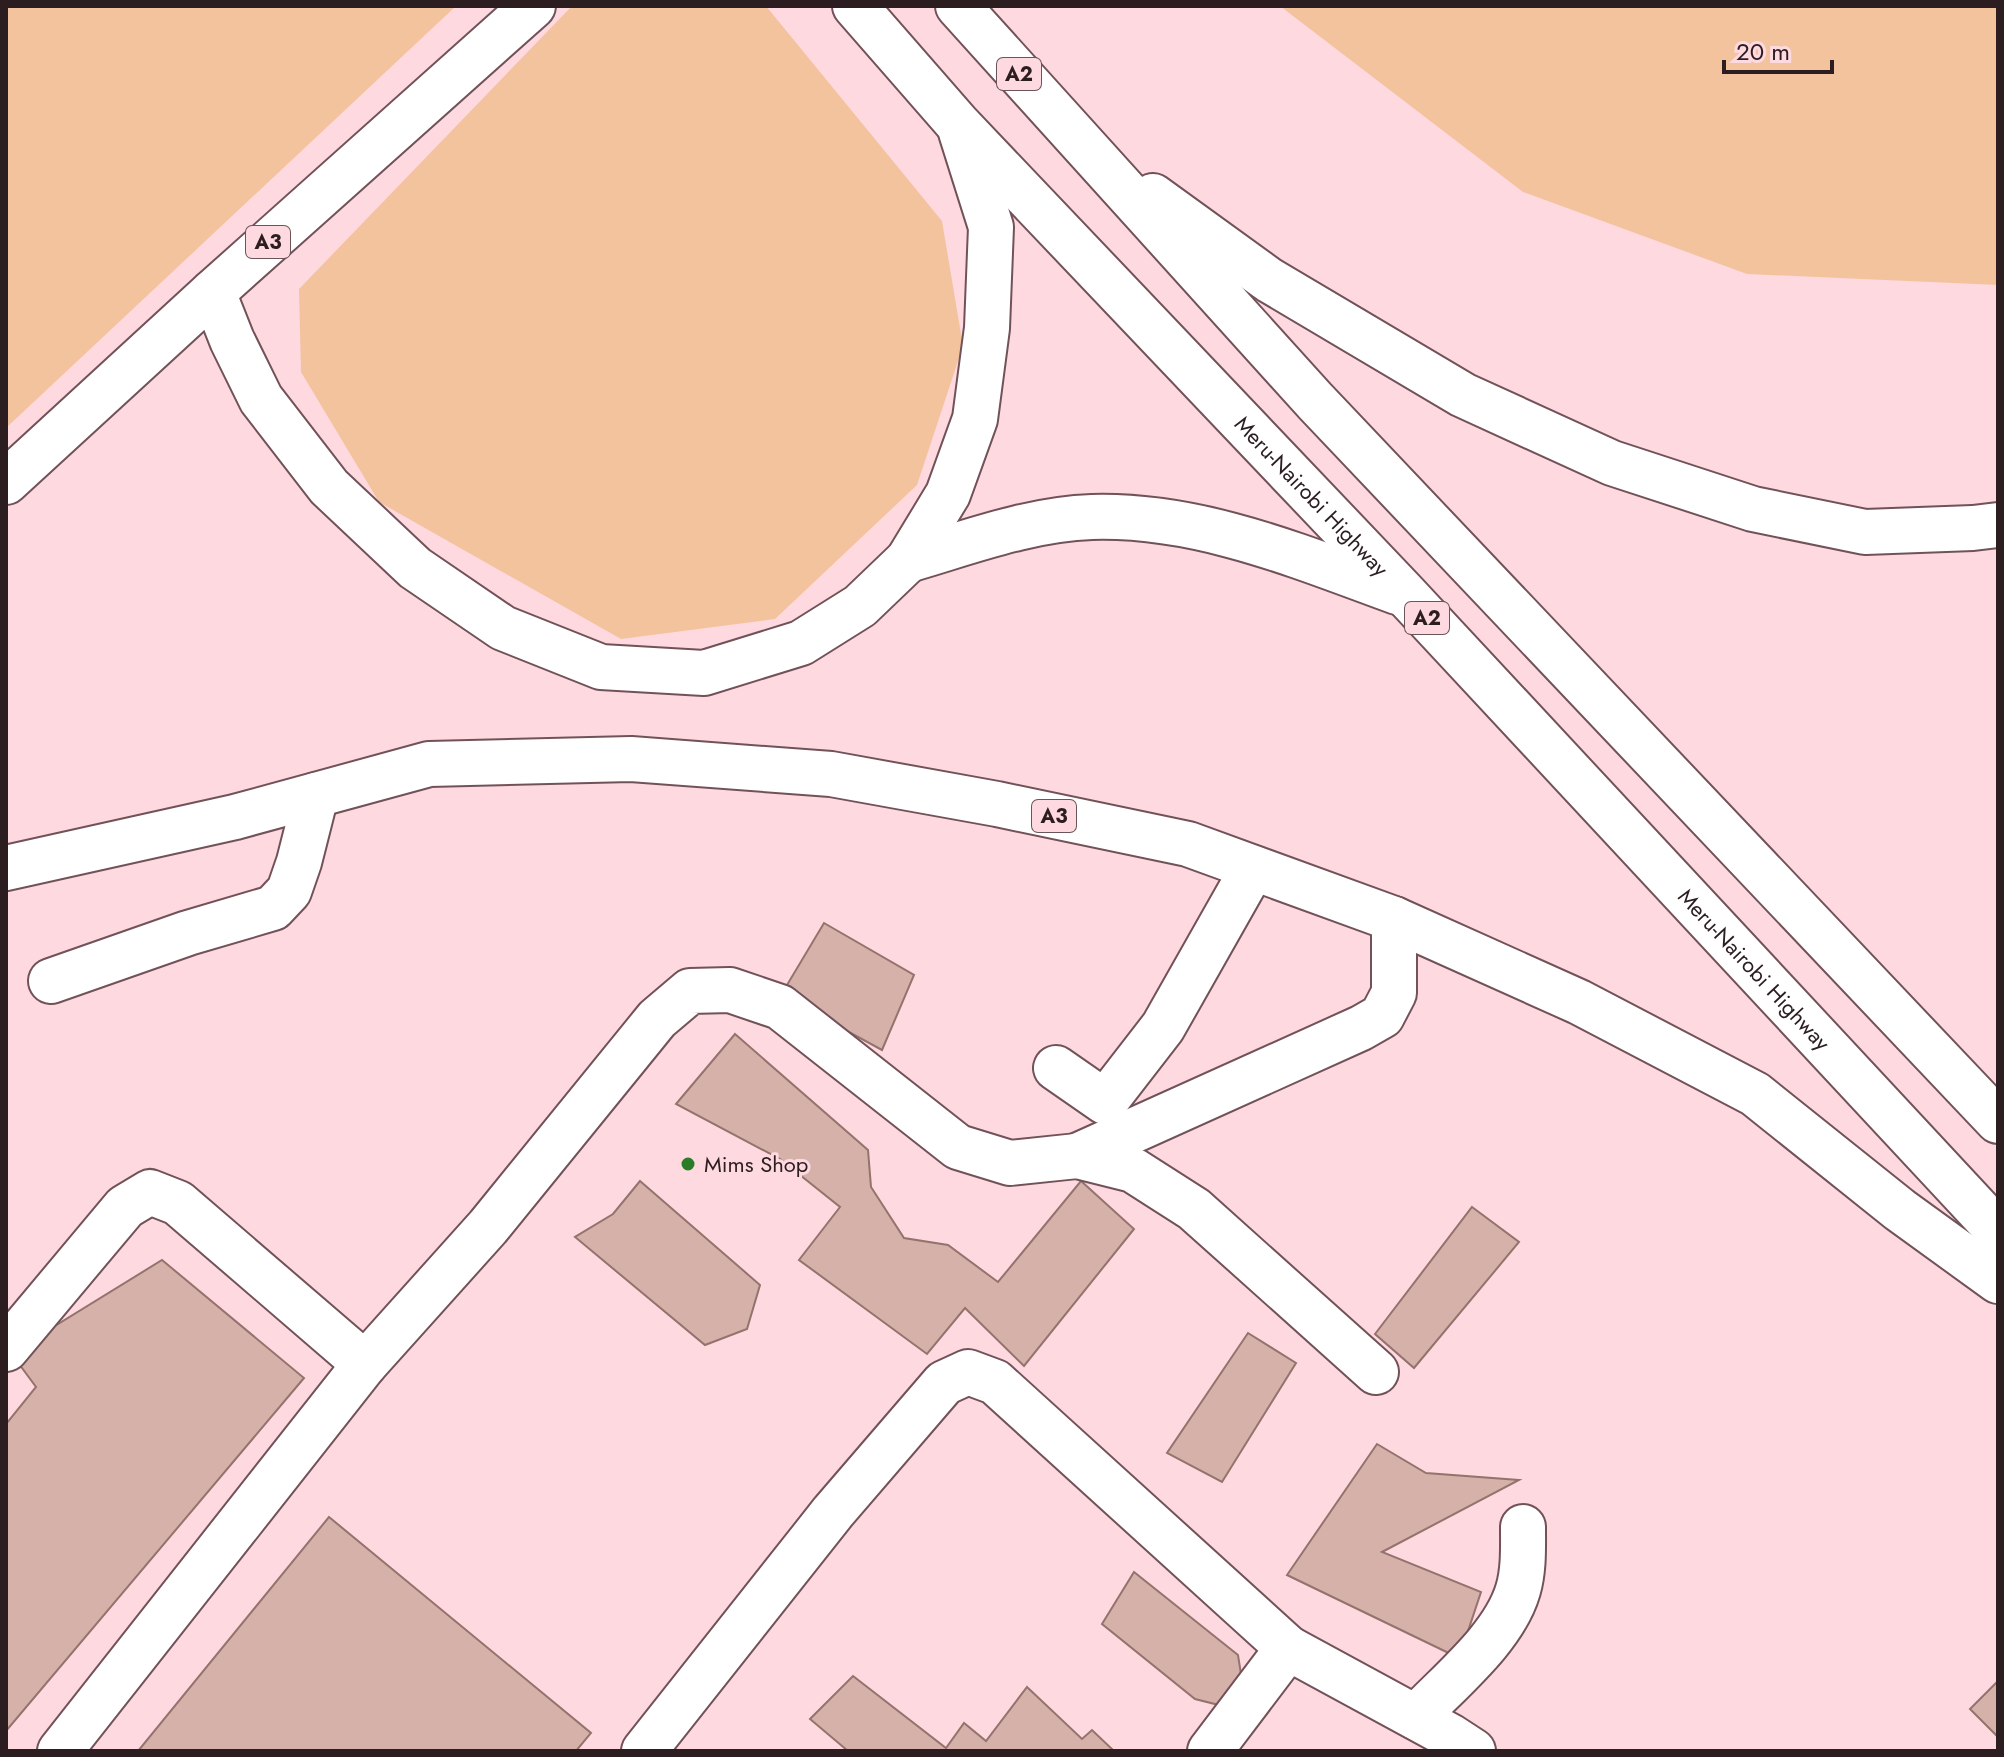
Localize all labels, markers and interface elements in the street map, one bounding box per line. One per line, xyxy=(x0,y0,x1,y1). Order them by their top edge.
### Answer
scale bar xyxy=(1724,24,1832,74)
text: 20 m xyxy=(1736,34,1790,69)
road number: A2 xyxy=(997,58,1041,90)
road number: A3 xyxy=(246,226,290,258)
street label: Meru-Nairobi Highway xyxy=(1227,409,1396,584)
road number: A2 xyxy=(1405,602,1449,634)
road number: A3 xyxy=(1032,800,1076,832)
street label: Meru-Nairobi Highway xyxy=(1671,881,1838,1058)
place label: Mims Shop xyxy=(704,1148,808,1180)
marker: Mims Shop xyxy=(679,1155,697,1173)

